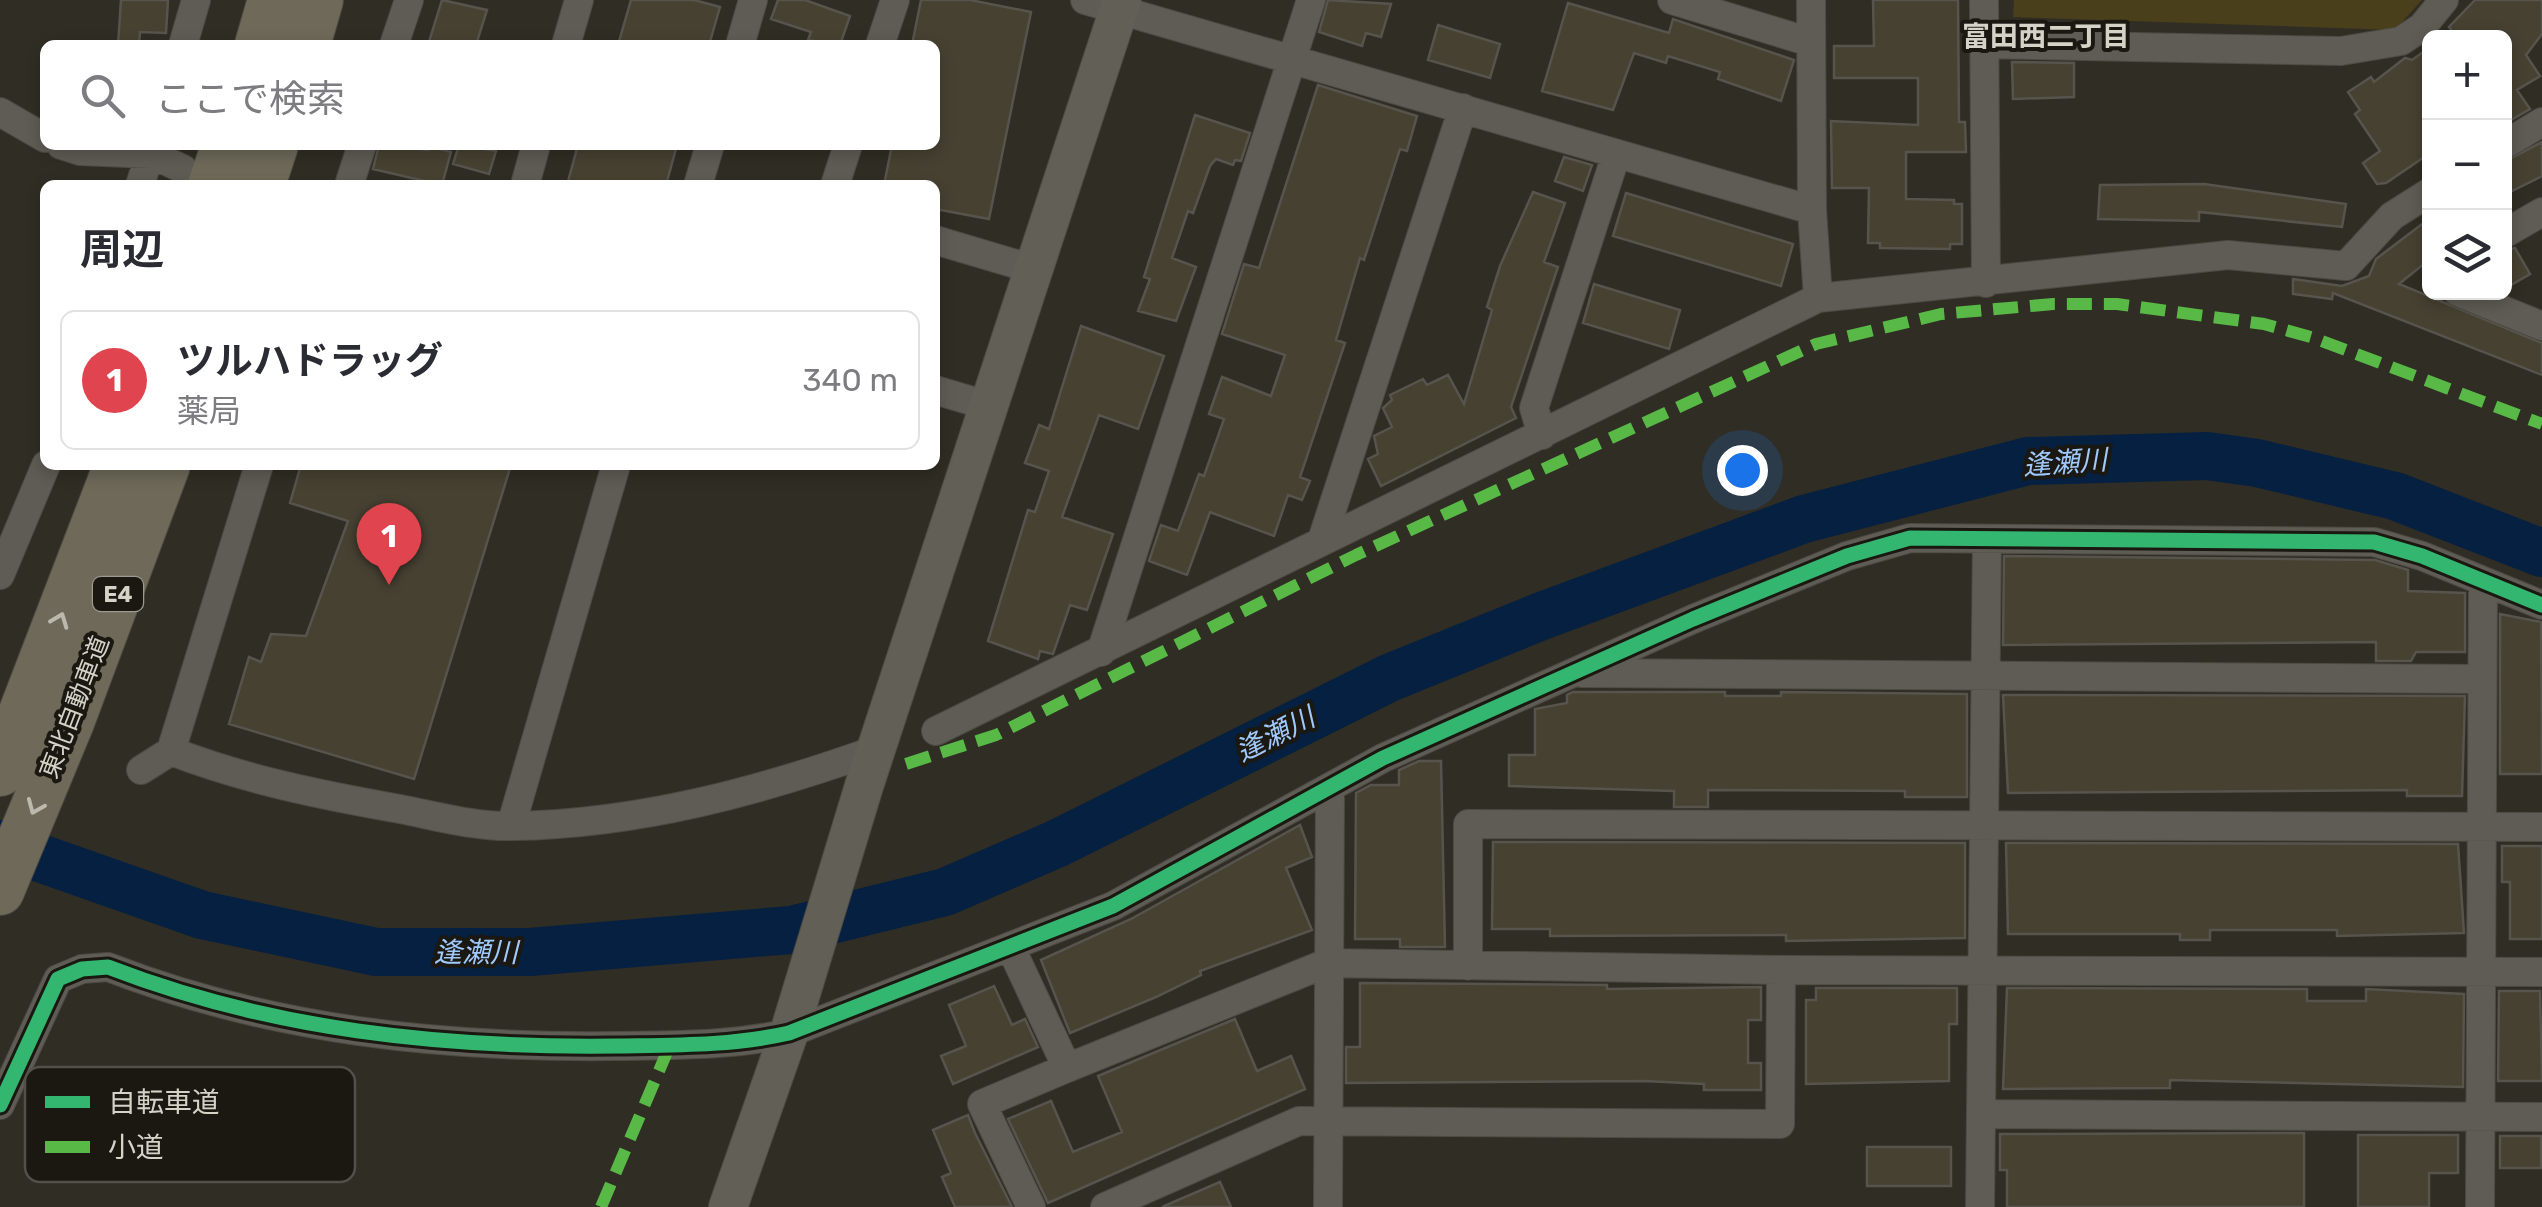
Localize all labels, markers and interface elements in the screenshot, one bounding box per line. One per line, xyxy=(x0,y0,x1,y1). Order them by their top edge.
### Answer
district label: 富田西二丁目 xyxy=(1962,20,2130,53)
map controls xyxy=(2422,30,2512,300)
button: + xyxy=(2422,30,2512,120)
search box xyxy=(40,40,940,150)
icon: search xyxy=(75,68,130,123)
text: ここで検索 xyxy=(155,76,345,122)
button: − xyxy=(2422,120,2512,210)
button: layers xyxy=(2422,210,2512,300)
text: 周辺 xyxy=(80,225,164,275)
text: ツルハドラッグ xyxy=(177,338,443,384)
text: 1 xyxy=(107,361,122,399)
text: 340 m xyxy=(802,361,898,399)
text: 薬局 xyxy=(177,392,241,430)
water label: 逢瀬川 xyxy=(2022,443,2111,482)
your location xyxy=(1717,445,1768,496)
pin: 1 xyxy=(356,502,422,585)
road number: E4 xyxy=(93,577,143,611)
one-way arrow xyxy=(49,612,69,630)
street label: 東北自動車道 xyxy=(34,632,115,782)
water label: 逢瀬川 xyxy=(1230,699,1323,768)
one-way arrow xyxy=(27,797,47,815)
water label: 逢瀬川 xyxy=(434,936,521,969)
legend xyxy=(25,1067,355,1182)
text: 自転車道 xyxy=(108,1086,220,1119)
text: 小道 xyxy=(108,1131,164,1164)

